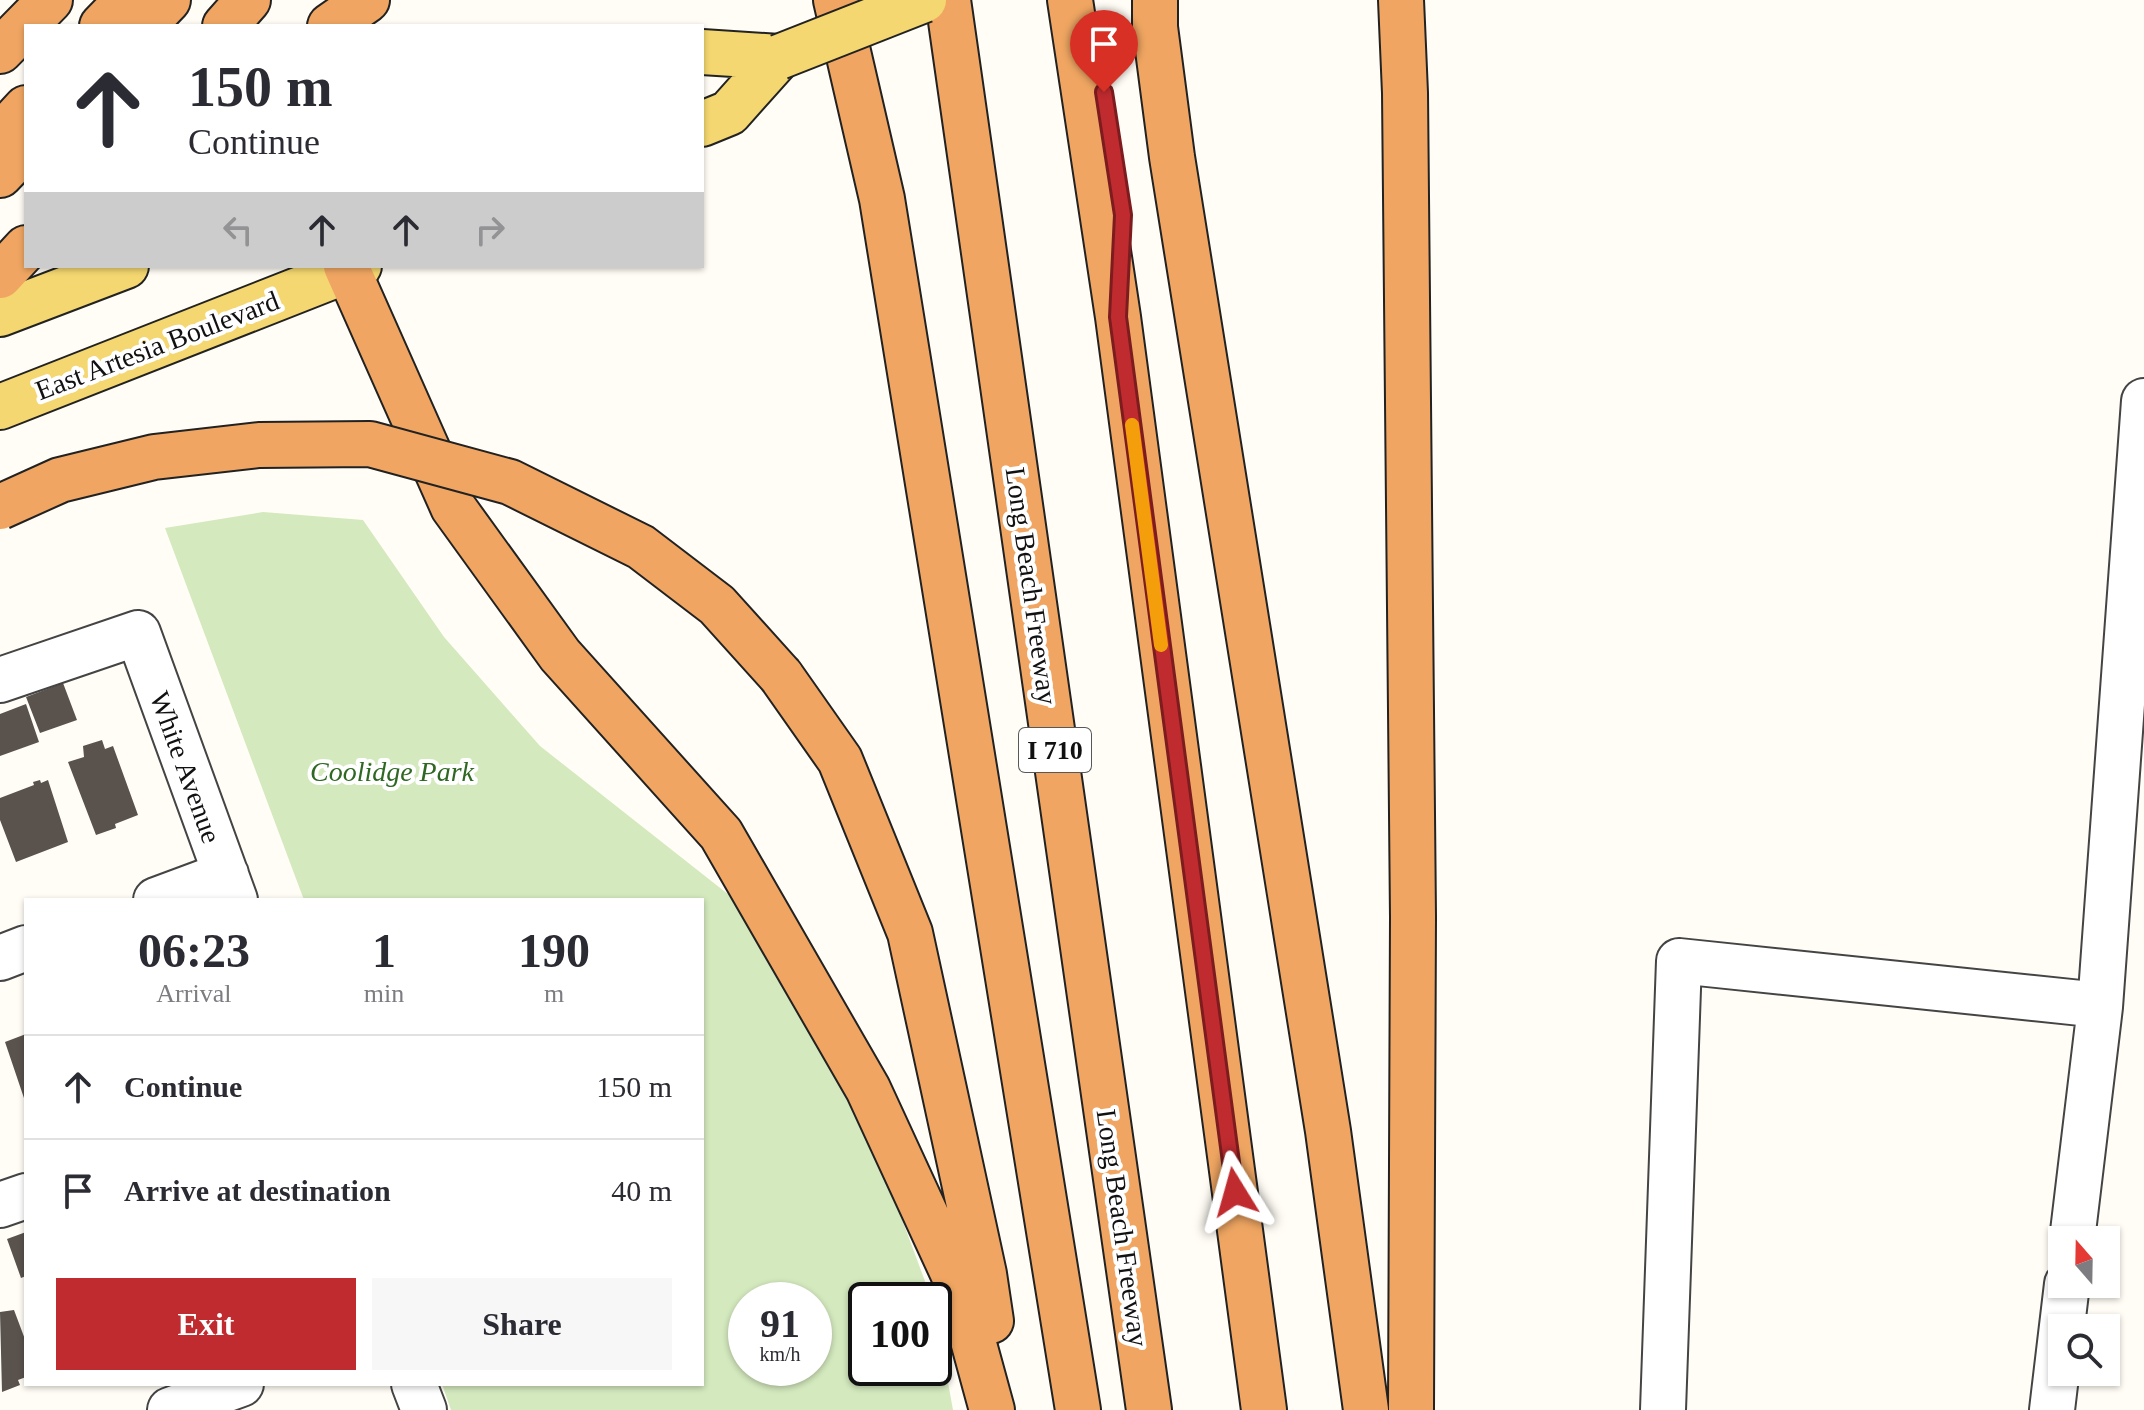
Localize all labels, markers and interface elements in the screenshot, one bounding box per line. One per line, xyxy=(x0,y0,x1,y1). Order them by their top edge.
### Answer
pin xyxy=(1070,10,1138,92)
icon: arrive xyxy=(1082,22,1126,66)
icon: ahead xyxy=(56,56,160,160)
text: 150 m xyxy=(188,56,333,118)
text: Continue xyxy=(188,122,320,162)
icon: left xyxy=(216,208,260,252)
icon: ahead xyxy=(300,208,344,252)
icon: ahead xyxy=(384,208,428,252)
icon: right xyxy=(468,208,512,252)
street label: East Artesia Boulevard xyxy=(31,285,283,406)
street label: Long Beach Freeway xyxy=(999,465,1064,707)
street label: White Avenue xyxy=(144,687,227,847)
road number: I 710 xyxy=(1019,728,1091,772)
park label: Coolidge Park xyxy=(310,756,475,787)
text: 06:23 xyxy=(138,924,250,977)
text: 1 xyxy=(372,924,396,977)
text: 190 xyxy=(518,924,590,977)
text: Arrival xyxy=(156,979,231,1008)
text: min xyxy=(364,979,404,1008)
text: m xyxy=(544,979,564,1008)
icon: ahead xyxy=(56,1065,100,1109)
text: Continue xyxy=(124,1070,242,1103)
text: 150 m xyxy=(596,1070,672,1103)
street label: Long Beach Freeway xyxy=(1090,1107,1155,1349)
position arrow xyxy=(1193,1150,1277,1234)
icon: arrive xyxy=(56,1169,100,1213)
text: Arrive at destination xyxy=(124,1174,391,1207)
text: 40 m xyxy=(611,1174,672,1207)
north arrow xyxy=(2048,1226,2120,1298)
map controls xyxy=(2048,1226,2120,1386)
button: Exit xyxy=(56,1278,356,1370)
button: Share xyxy=(372,1278,672,1370)
speed limit sign: 100 xyxy=(848,1282,952,1386)
text: 91 xyxy=(760,1301,800,1346)
button: search xyxy=(2048,1314,2120,1386)
text: km/h xyxy=(759,1343,801,1365)

